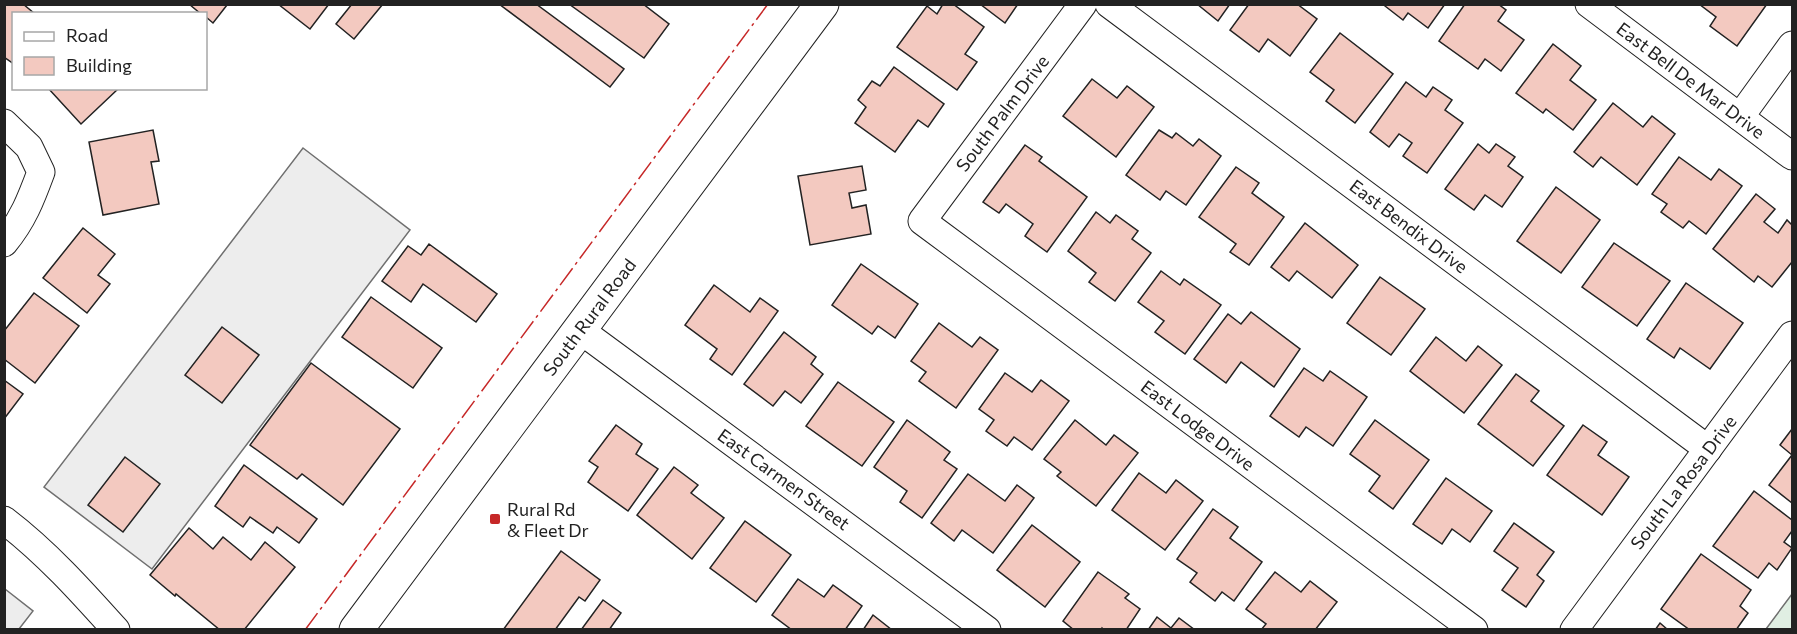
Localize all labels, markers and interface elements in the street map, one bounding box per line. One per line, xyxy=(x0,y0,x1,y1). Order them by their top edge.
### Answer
legend xyxy=(12,12,207,90)
street label: East Bell De Mar Drive xyxy=(1613,17,1769,143)
text: Road xyxy=(66,24,108,46)
street label: South Palm Drive xyxy=(951,50,1053,176)
text: Building xyxy=(66,54,132,76)
street label: East Bendix Drive xyxy=(1346,174,1472,278)
street label: South Rural Road xyxy=(538,254,640,380)
street label: East Lodge Drive xyxy=(1137,375,1259,475)
street label: South La Rosa Drive xyxy=(1625,411,1741,553)
street label: East Carmen Street xyxy=(714,424,854,534)
place label: Rural Rd & Fleet Dr xyxy=(507,498,589,541)
marker: Rural Rd & Fleet Dr xyxy=(488,512,502,526)

